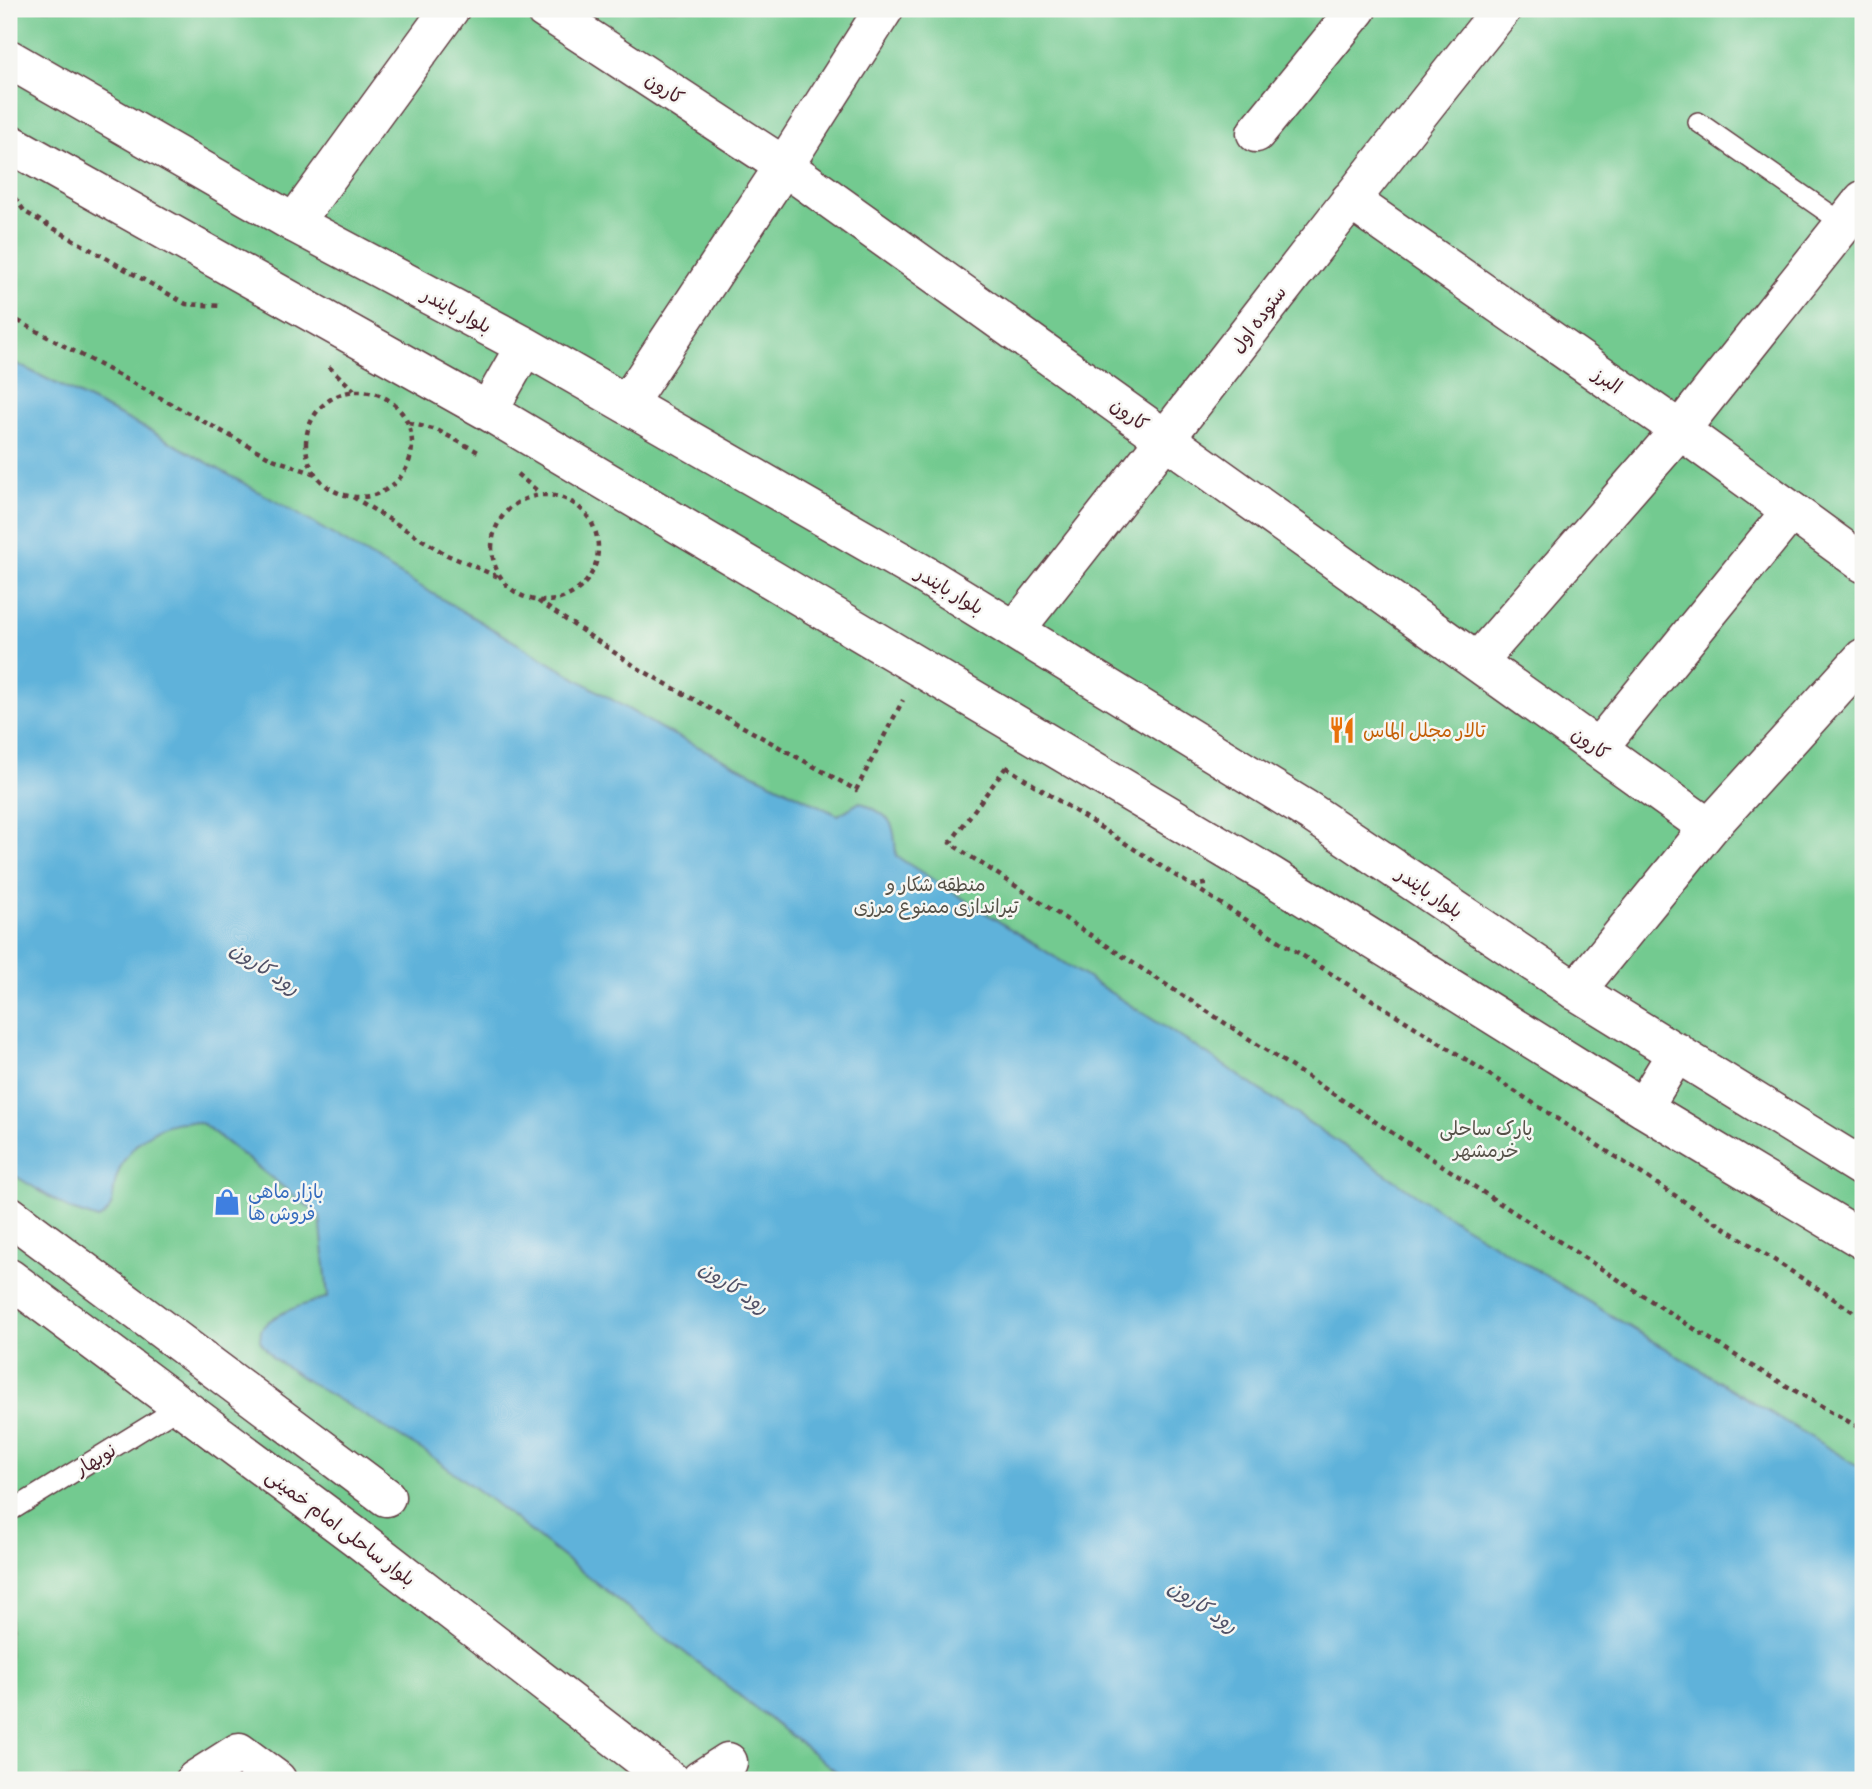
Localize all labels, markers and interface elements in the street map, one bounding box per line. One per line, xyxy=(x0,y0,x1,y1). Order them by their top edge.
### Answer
street label: کارون xyxy=(640,67,688,110)
street label: ستوده اول xyxy=(1226,281,1292,358)
street label: بلوار بایندر xyxy=(416,282,495,339)
street label: البرز xyxy=(1587,361,1627,399)
street label: کارون xyxy=(1106,393,1153,437)
street label: بلوار بایندر xyxy=(909,560,988,620)
restaurant icon: تالار مجلل الماس xyxy=(1327,715,1357,745)
place label: تالار مجلل الماس xyxy=(1363,719,1486,743)
street label: کارون xyxy=(1567,722,1614,766)
street label: بلوار بایندر xyxy=(1390,861,1467,924)
park label: منطقه شکار و تیراندازی ممنوع مرزی xyxy=(853,873,1019,920)
water label: رود کارون xyxy=(225,935,305,1002)
park label: پارک ساحلی خرمشهر xyxy=(1439,1117,1533,1163)
place label: بازار ماهی فروش ها xyxy=(248,1180,324,1226)
shop icon: بازار ماهی فروش ها xyxy=(212,1187,242,1217)
water label: رود کارون xyxy=(694,1254,774,1321)
street label: نوبهار xyxy=(70,1438,121,1482)
street label: بلوار ساحلی امام خمینی xyxy=(260,1464,420,1593)
water label: رود کارون xyxy=(1163,1573,1243,1640)

